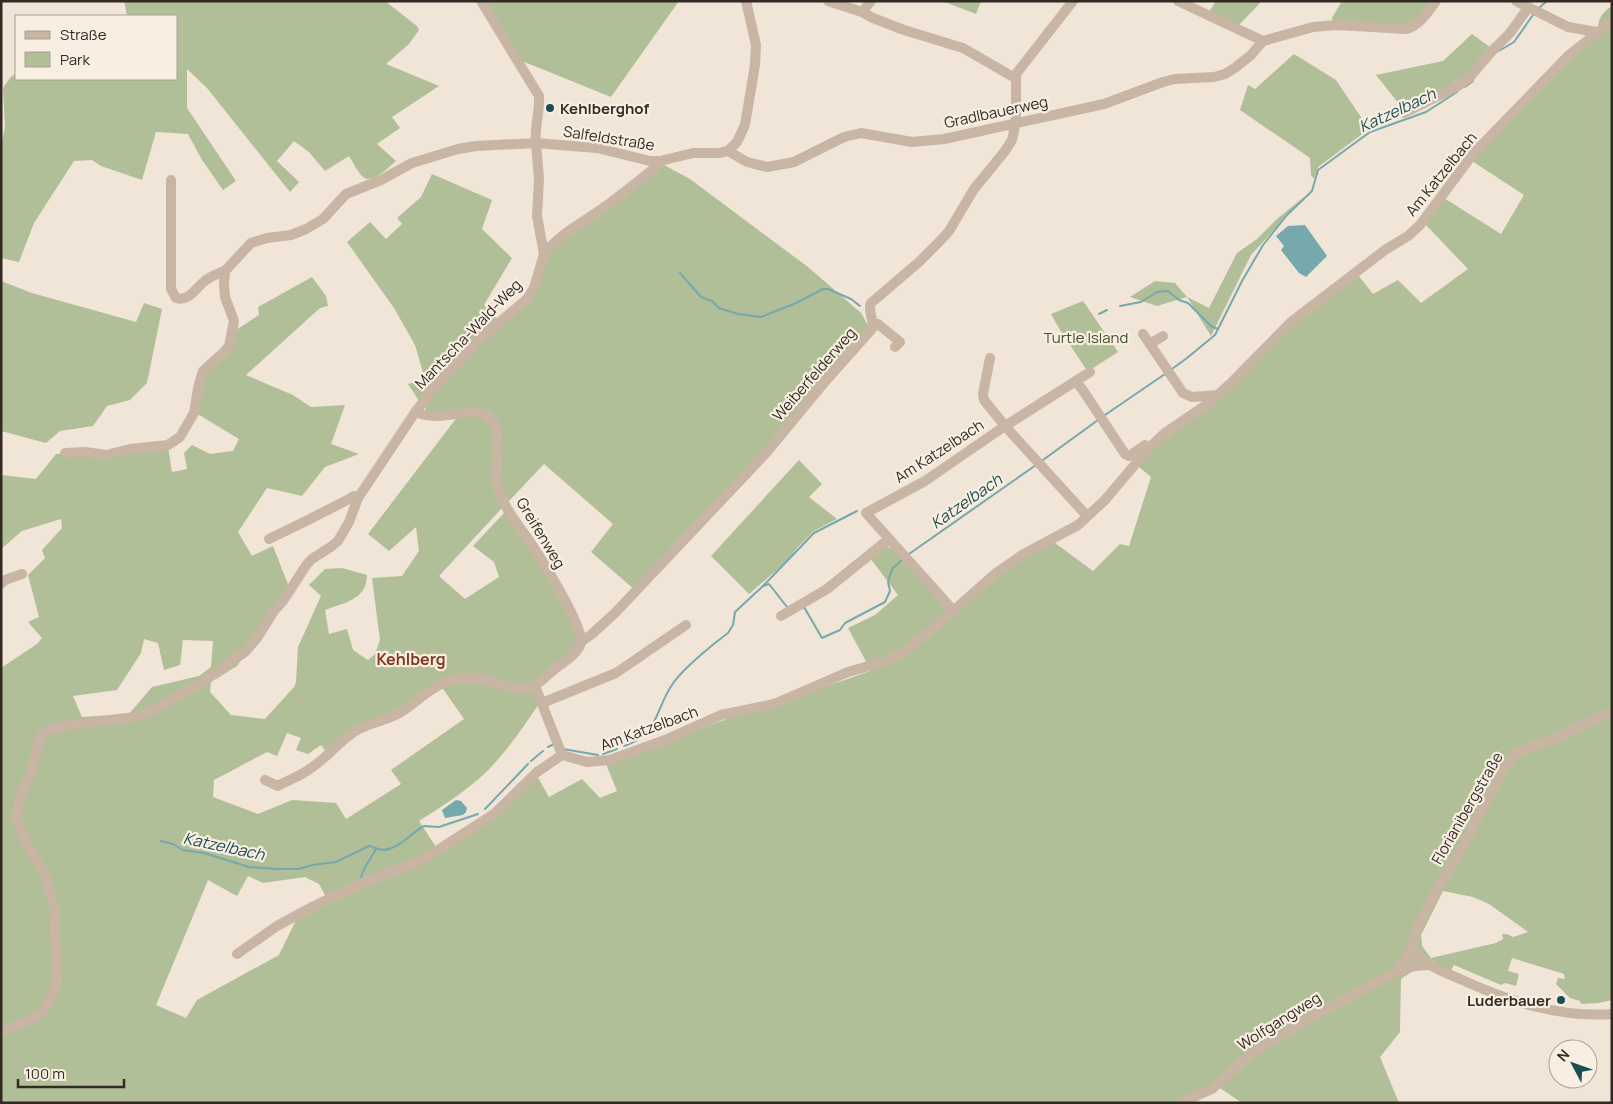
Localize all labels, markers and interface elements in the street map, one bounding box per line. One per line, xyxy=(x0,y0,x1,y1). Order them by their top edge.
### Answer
legend xyxy=(15,15,178,80)
text: Straße xyxy=(60,24,107,45)
text: Park xyxy=(60,49,90,70)
water label: Katzelbach xyxy=(1355,82,1439,137)
street label: Gradlbauerweg xyxy=(942,91,1050,133)
place label: Kehlberghof xyxy=(560,98,650,119)
marker: Kehlberghof xyxy=(544,102,556,114)
street label: Salfeldstraße xyxy=(562,120,656,156)
street label: Am Katzelbach xyxy=(1401,127,1481,220)
street label: Mantscha-Wald-Weg xyxy=(410,274,526,394)
street label: Weiberfelderweg xyxy=(767,323,861,425)
park label: Turtle Island xyxy=(1044,327,1128,348)
street label: Am Katzelbach xyxy=(890,414,988,488)
water label: Katzelbach xyxy=(926,468,1006,534)
street label: Greifenweg xyxy=(512,494,570,572)
district label: Kehlberg xyxy=(376,648,446,670)
street label: Am Katzelbach xyxy=(597,701,701,755)
street label: Florianibergstraße xyxy=(1426,748,1508,868)
water label: Katzelbach xyxy=(181,827,267,865)
street label: Wolfgangweg xyxy=(1233,987,1325,1055)
place label: Luderbauer xyxy=(1467,990,1551,1011)
marker: Luderbauer xyxy=(1555,994,1567,1006)
north arrow xyxy=(1548,1039,1598,1089)
text: N xyxy=(1552,1045,1573,1065)
scale bar xyxy=(18,1056,124,1088)
text: 100 m xyxy=(25,1063,65,1084)

